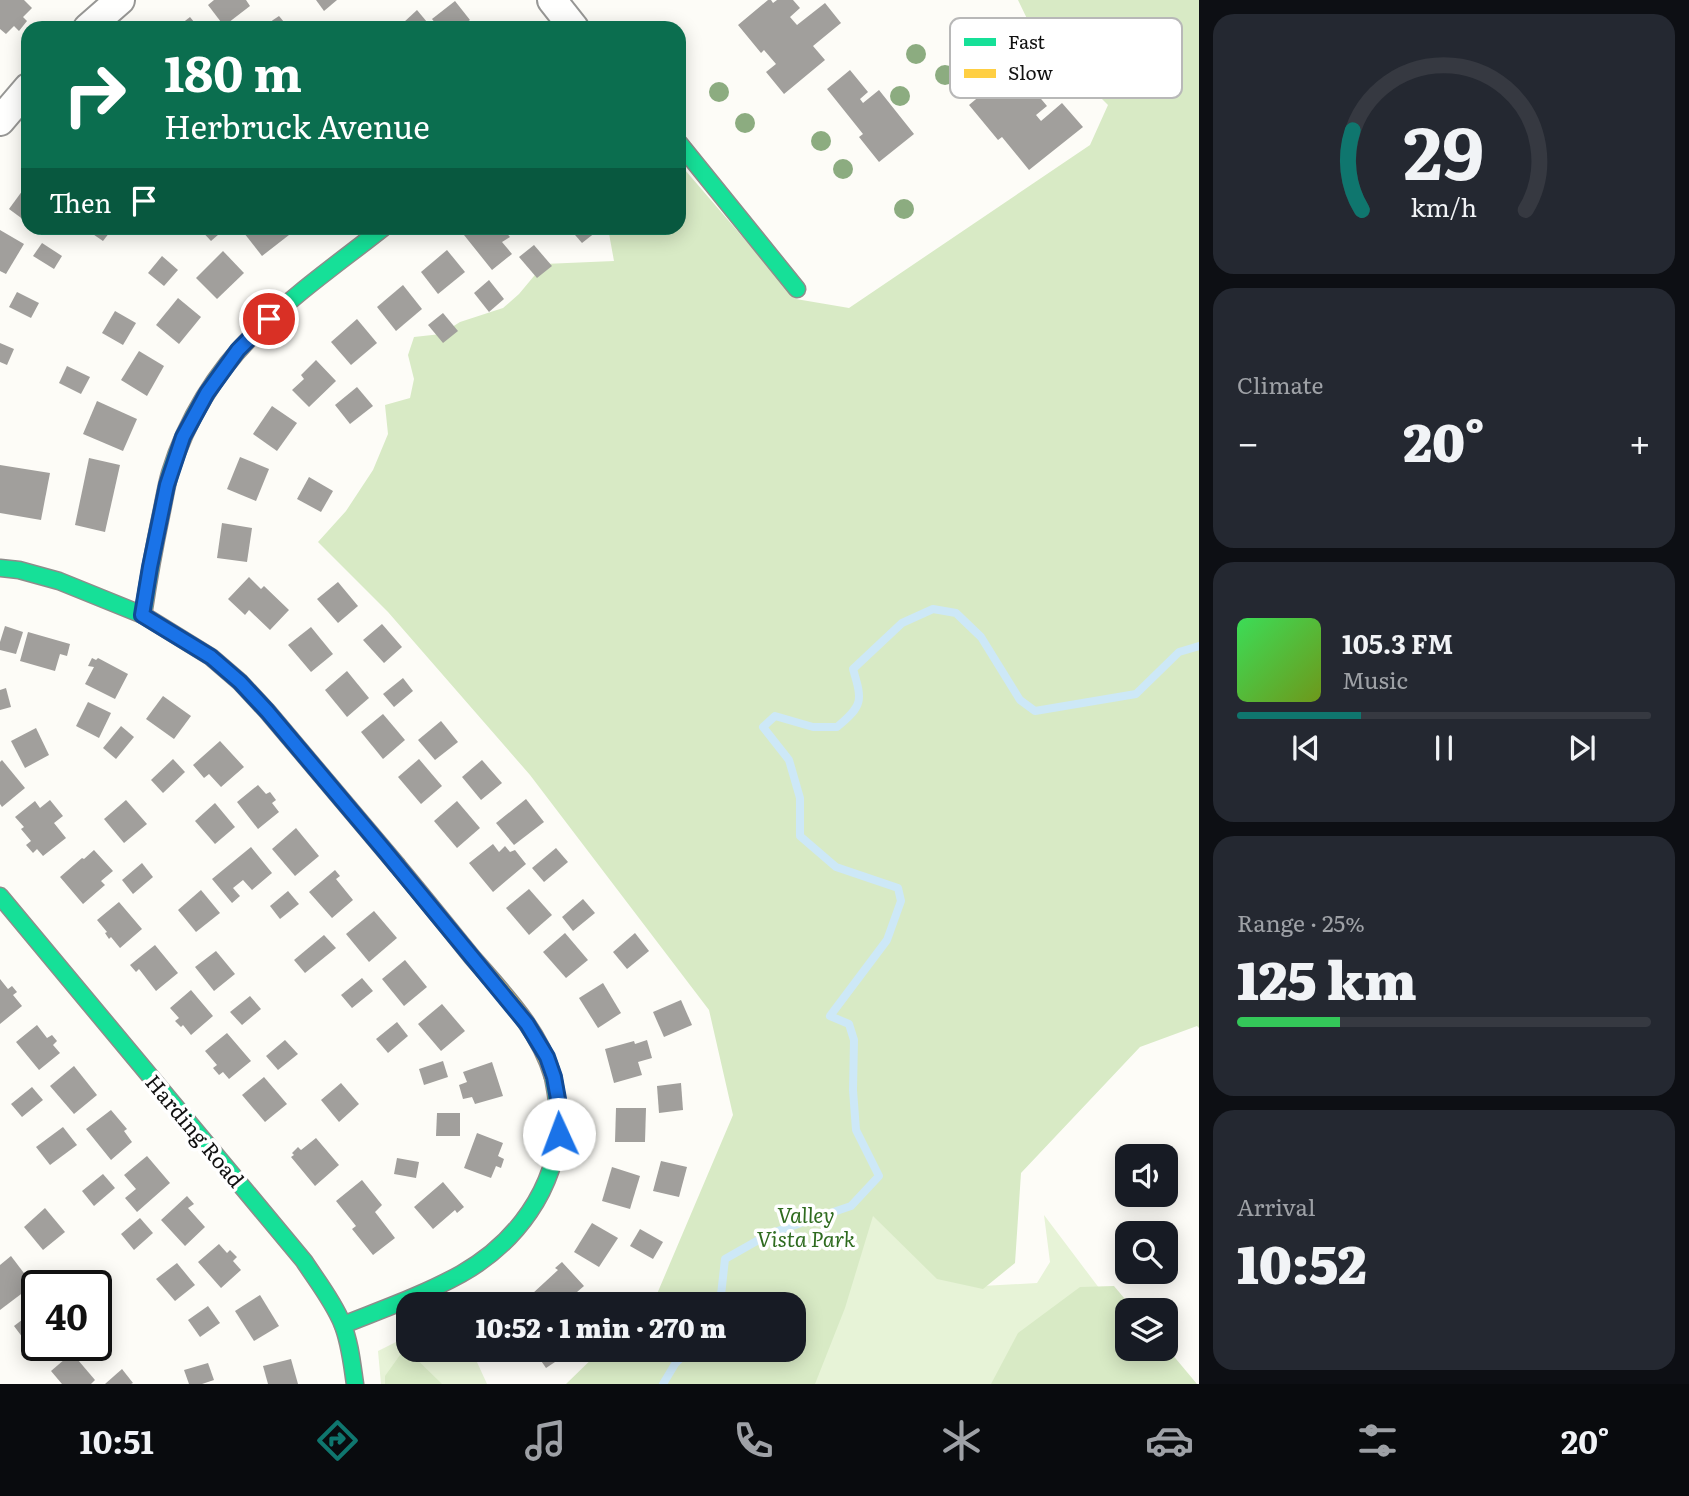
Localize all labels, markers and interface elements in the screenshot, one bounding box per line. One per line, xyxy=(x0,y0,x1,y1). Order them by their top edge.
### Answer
legend xyxy=(950,18,1182,98)
text: Fast xyxy=(1008,27,1045,55)
text: 180 m xyxy=(164,34,302,107)
icon: right xyxy=(49,49,140,140)
text: Slow xyxy=(1008,58,1053,86)
text: 29 xyxy=(1403,94,1485,202)
text: Herbruck Avenue xyxy=(164,101,430,149)
text: Then xyxy=(49,182,111,221)
icon: arrive xyxy=(125,182,163,220)
text: km/h xyxy=(1411,188,1477,225)
pin xyxy=(239,289,299,349)
icon: arrive xyxy=(250,300,288,338)
text: Climate xyxy=(1237,367,1323,401)
text: 20° xyxy=(1403,401,1485,478)
text: − xyxy=(1237,412,1259,469)
text: + xyxy=(1629,412,1651,469)
text: 105.3 FM xyxy=(1342,623,1453,662)
text: Music xyxy=(1342,662,1408,696)
icon: previous xyxy=(1287,729,1325,767)
icon: pause xyxy=(1425,729,1463,767)
icon: next xyxy=(1563,729,1601,767)
text: Range · 25% xyxy=(1237,905,1365,939)
text: 125 km xyxy=(1237,939,1417,1016)
street label: Harding Road xyxy=(139,1067,253,1193)
position arrow xyxy=(522,1097,596,1171)
map controls xyxy=(1115,1144,1178,1361)
button: sound xyxy=(1115,1144,1178,1207)
text: Arrival xyxy=(1237,1189,1316,1223)
park label: Valley Vista Park xyxy=(757,1198,856,1253)
button: search xyxy=(1115,1221,1178,1284)
text: 10:52 xyxy=(1237,1223,1367,1300)
speed limit sign: 40 xyxy=(21,1270,112,1361)
button: layers xyxy=(1115,1298,1178,1361)
text: 10:52 · 1 min · 270 m xyxy=(476,1307,726,1346)
text: 10:51 xyxy=(80,1416,154,1464)
icon: directions xyxy=(313,1416,362,1465)
icon: music xyxy=(521,1416,570,1465)
icon: phone xyxy=(729,1416,778,1465)
icon: climate xyxy=(937,1416,986,1465)
icon: car xyxy=(1145,1416,1194,1465)
icon: filters xyxy=(1353,1416,1402,1465)
text: 20° xyxy=(1561,1416,1609,1464)

